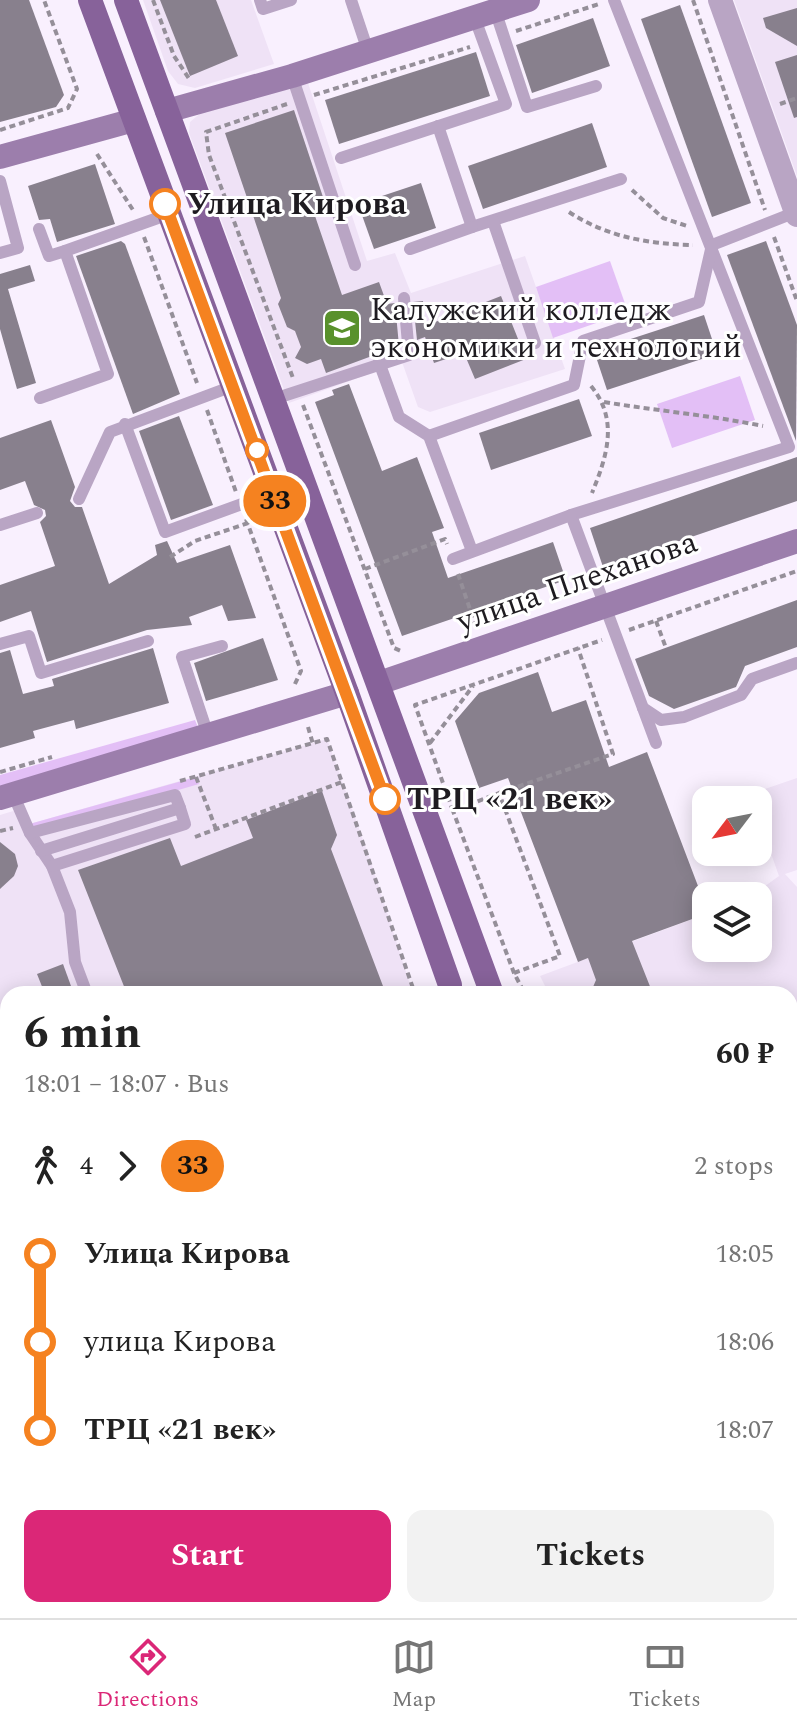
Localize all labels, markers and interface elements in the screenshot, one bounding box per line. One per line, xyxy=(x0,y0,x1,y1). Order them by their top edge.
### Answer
place label: Улица Кирова xyxy=(187,180,407,229)
marker: Улица Кирова xyxy=(150,189,180,219)
place label: Калужский колледж экономики и технологий xyxy=(370,286,742,372)
school or university icon: Калужский колледж экономики и технологий xyxy=(321,307,363,349)
unlabelled marker xyxy=(246,439,268,461)
line badge: 33 xyxy=(239,475,311,527)
text: 33 xyxy=(259,479,291,522)
street label: улица Плеханова xyxy=(449,518,704,646)
place label: ТРЦ «21 век» xyxy=(407,775,612,824)
marker: ТРЦ «21 век» xyxy=(370,784,400,814)
north arrow xyxy=(692,786,772,866)
map controls xyxy=(692,786,772,962)
button: layers xyxy=(692,882,772,962)
text: 6 min xyxy=(24,1000,141,1067)
text: 60 ₽ xyxy=(716,1031,774,1077)
text: 18:01 – 18:07 · Bus xyxy=(24,1064,229,1104)
icon: walk xyxy=(24,1144,68,1188)
icon: forward xyxy=(105,1144,149,1188)
text: 33 xyxy=(177,1144,208,1187)
text: 4 xyxy=(80,1146,93,1186)
text: 2 stops xyxy=(694,1146,774,1186)
text: Улица Кирова xyxy=(84,1231,290,1277)
text: 18:05 xyxy=(715,1234,774,1274)
text: улица Кирова xyxy=(84,1319,276,1365)
text: 18:06 xyxy=(715,1322,774,1362)
text: ТРЦ «21 век» xyxy=(84,1407,276,1453)
text: 18:07 xyxy=(715,1410,774,1450)
button: Start xyxy=(24,1510,391,1602)
button: Tickets xyxy=(407,1510,774,1602)
tab: Directions xyxy=(96,1635,199,1716)
tab: Map xyxy=(392,1635,436,1716)
tab: Tickets xyxy=(629,1635,701,1716)

